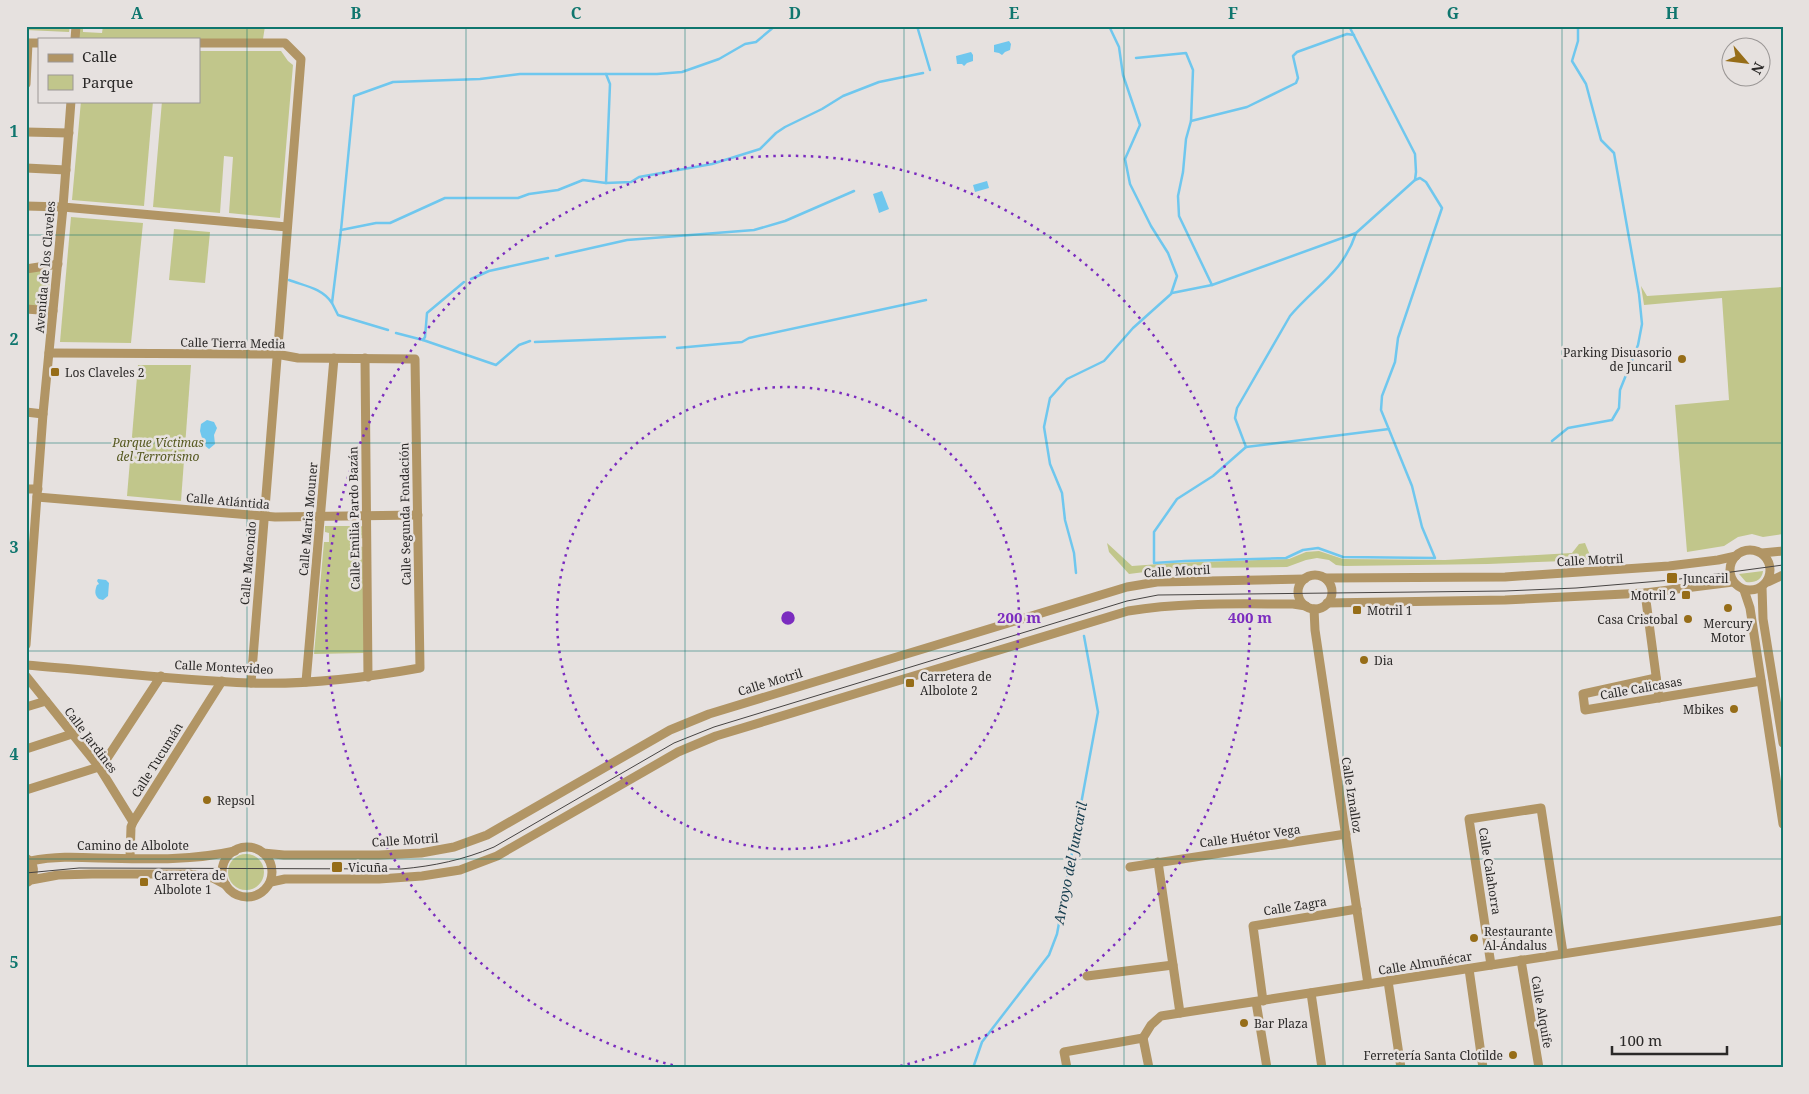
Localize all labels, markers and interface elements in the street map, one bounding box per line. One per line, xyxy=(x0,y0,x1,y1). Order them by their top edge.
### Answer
text: A xyxy=(131,2,144,24)
text: B xyxy=(351,2,362,24)
text: C xyxy=(571,2,582,24)
text: D xyxy=(789,2,801,24)
text: E xyxy=(1009,2,1019,24)
text: F xyxy=(1228,2,1238,24)
text: G xyxy=(1447,2,1459,24)
text: H xyxy=(1665,2,1679,24)
legend xyxy=(38,38,200,102)
north arrow xyxy=(1722,38,1772,88)
text: Calle xyxy=(82,46,117,66)
text: N xyxy=(1747,59,1769,78)
text: Parque xyxy=(82,72,133,92)
text: 1 xyxy=(9,120,19,142)
street label: Avenida de los Claveles xyxy=(31,200,59,334)
text: 2 xyxy=(9,328,19,350)
street label: Calle Tierra Media xyxy=(180,334,286,352)
place label: Parking Disuasorio de Juncaril xyxy=(1563,344,1672,375)
marker: Parking Disuasorio de Juncaril xyxy=(1676,353,1688,365)
place label: Los Claveles 2 xyxy=(65,364,145,381)
marker: Los Claveles 2 xyxy=(49,366,61,378)
park label: Parque Víctimas del Terrorismo xyxy=(111,434,204,465)
street label: Calle Segunda Fondación xyxy=(395,442,415,586)
street label: Calle Emilia Pardo Bazán xyxy=(344,446,364,590)
street label: Calle Maria Mouner xyxy=(295,461,321,577)
street label: Calle Atlántida xyxy=(185,489,271,513)
street label: Calle Macondo xyxy=(236,520,260,606)
text: 3 xyxy=(9,536,19,558)
street label: Calle Motril xyxy=(1556,550,1624,570)
street label: Calle Motril xyxy=(1143,561,1211,581)
place label: Juncaril xyxy=(1682,570,1729,587)
marker: Juncaril xyxy=(1665,571,1679,585)
place label: Motril 2 xyxy=(1631,587,1676,604)
marker: Motril 2 xyxy=(1680,589,1692,601)
place label: Motril 1 xyxy=(1367,602,1412,619)
marker: Mercury Motor xyxy=(1722,602,1734,614)
marker: Motril 1 xyxy=(1351,604,1363,616)
text: 200 m xyxy=(997,607,1041,627)
text: 400 m xyxy=(1228,607,1272,627)
centre of rings xyxy=(779,609,797,627)
place label: Casa Cristobal xyxy=(1597,611,1678,628)
marker: Casa Cristobal xyxy=(1682,613,1694,625)
place label: Mercury Motor xyxy=(1703,615,1753,646)
place label: Dia xyxy=(1374,652,1394,669)
marker: Dia xyxy=(1358,654,1370,666)
street label: Calle Montevideo xyxy=(174,656,274,678)
street label: Calle Motril xyxy=(736,664,805,700)
place label: Carretera de Albolote 2 xyxy=(920,668,992,699)
street label: Calle Calicasas xyxy=(1599,672,1683,704)
marker: Carretera de Albolote 2 xyxy=(904,677,916,689)
place label: Mbikes xyxy=(1683,701,1724,718)
marker: Mbikes xyxy=(1728,703,1740,715)
street label: Calle Jardines xyxy=(61,704,121,776)
street label: Calle Tucumán xyxy=(127,719,187,801)
text: 4 xyxy=(9,743,19,765)
street label: Calle Iznalloz xyxy=(1338,756,1366,834)
place label: Repsol xyxy=(217,792,255,809)
marker: Repsol xyxy=(201,794,213,806)
water label: Arroyo del Juncaril xyxy=(1049,800,1091,927)
street label: Calle Huétor Vega xyxy=(1199,820,1302,851)
street label: Calle Calahorra xyxy=(1475,826,1505,916)
street label: Calle Motril xyxy=(371,829,439,851)
street label: Camino de Albolote xyxy=(77,837,189,854)
place label: Vicuña xyxy=(348,859,388,876)
marker: Vicuña xyxy=(330,860,344,874)
place label: Carretera de Albolote 1 xyxy=(154,867,226,898)
marker: Carretera de Albolote 1 xyxy=(138,876,150,888)
street label: Calle Zagra xyxy=(1262,893,1328,919)
place label: Restaurante Al-Ándalus xyxy=(1484,923,1553,954)
marker: Restaurante Al-Ándalus xyxy=(1468,932,1480,944)
street label: Calle Almuñécar xyxy=(1377,947,1473,979)
text: 5 xyxy=(9,951,19,973)
street label: Calle Alquife xyxy=(1527,975,1557,1049)
place label: Bar Plaza xyxy=(1254,1015,1308,1032)
marker: Bar Plaza xyxy=(1238,1017,1250,1029)
scale bar xyxy=(1612,1024,1726,1056)
text: 100 m xyxy=(1619,1030,1662,1050)
place label: Ferretería Santa Clotilde xyxy=(1364,1047,1503,1064)
marker: Ferretería Santa Clotilde xyxy=(1507,1049,1519,1061)

